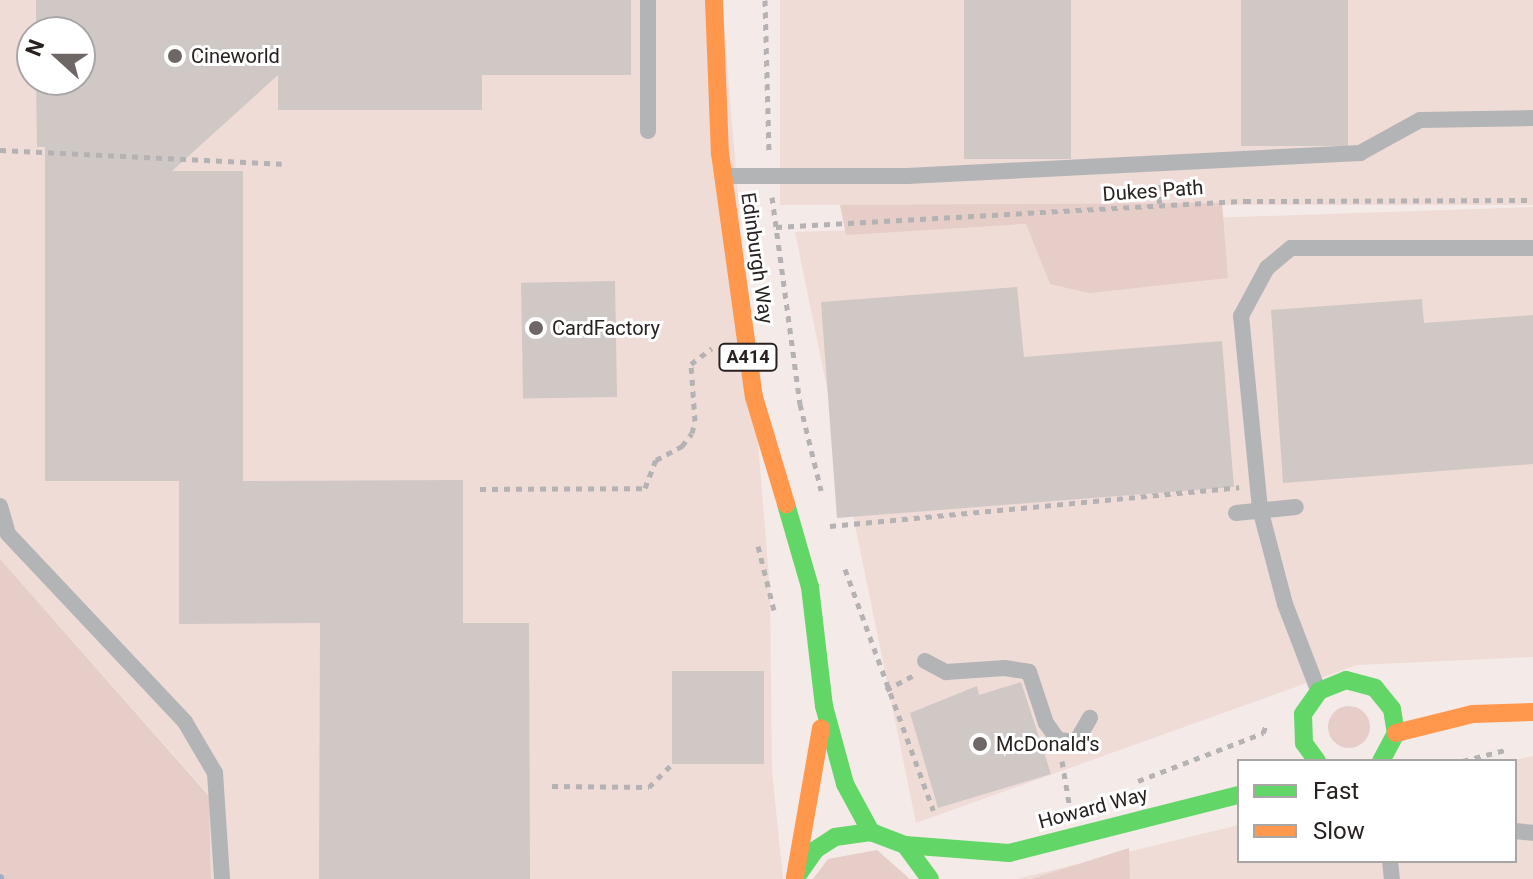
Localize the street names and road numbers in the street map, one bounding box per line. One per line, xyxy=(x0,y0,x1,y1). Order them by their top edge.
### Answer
street label: Dukes Path xyxy=(1102,176,1204,206)
street label: Edinburgh Way xyxy=(736,191,778,325)
road number: A414 xyxy=(718,343,778,371)
street label: Howard Way xyxy=(1036,782,1150,834)

